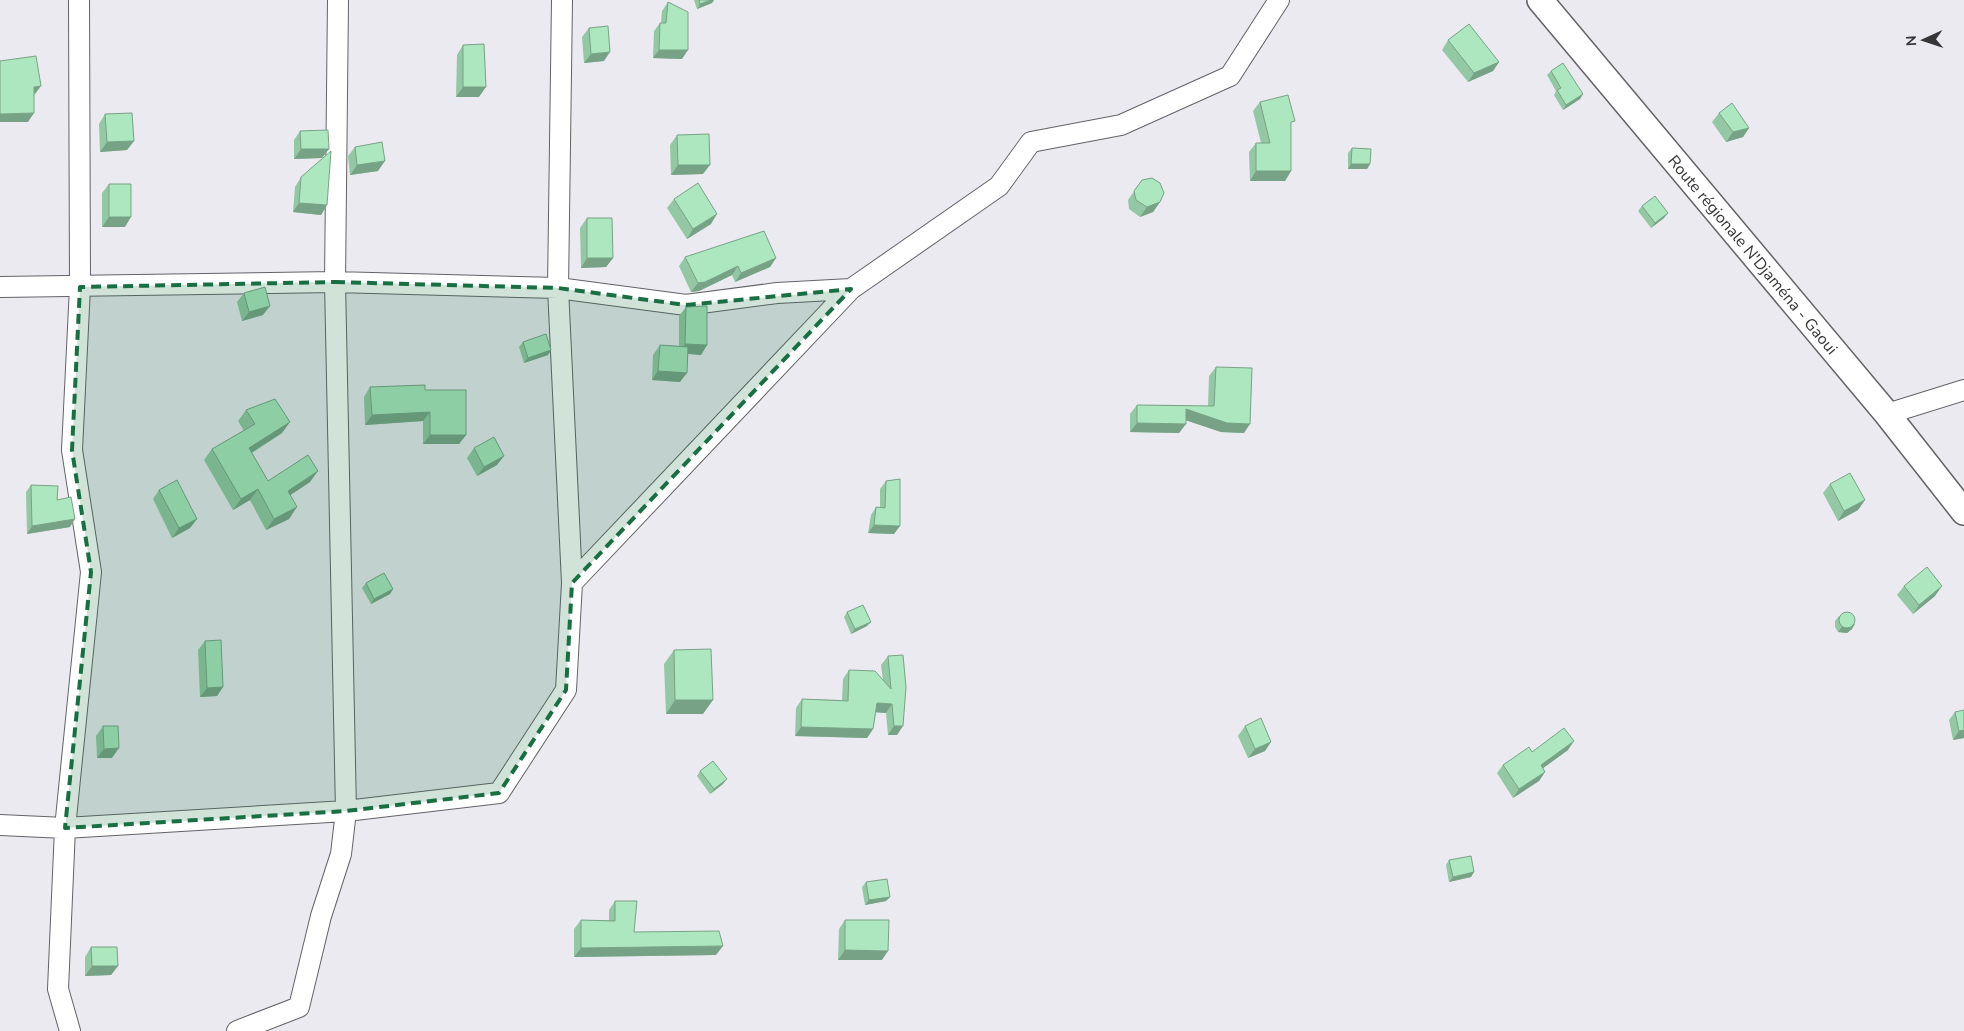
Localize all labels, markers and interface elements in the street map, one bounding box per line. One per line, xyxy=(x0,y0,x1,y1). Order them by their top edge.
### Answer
north arrow xyxy=(1899,15,1949,65)
text: N xyxy=(1902,35,1921,46)
street label: Route régionale N'Djaména - Gaoui xyxy=(1663,151,1842,359)

